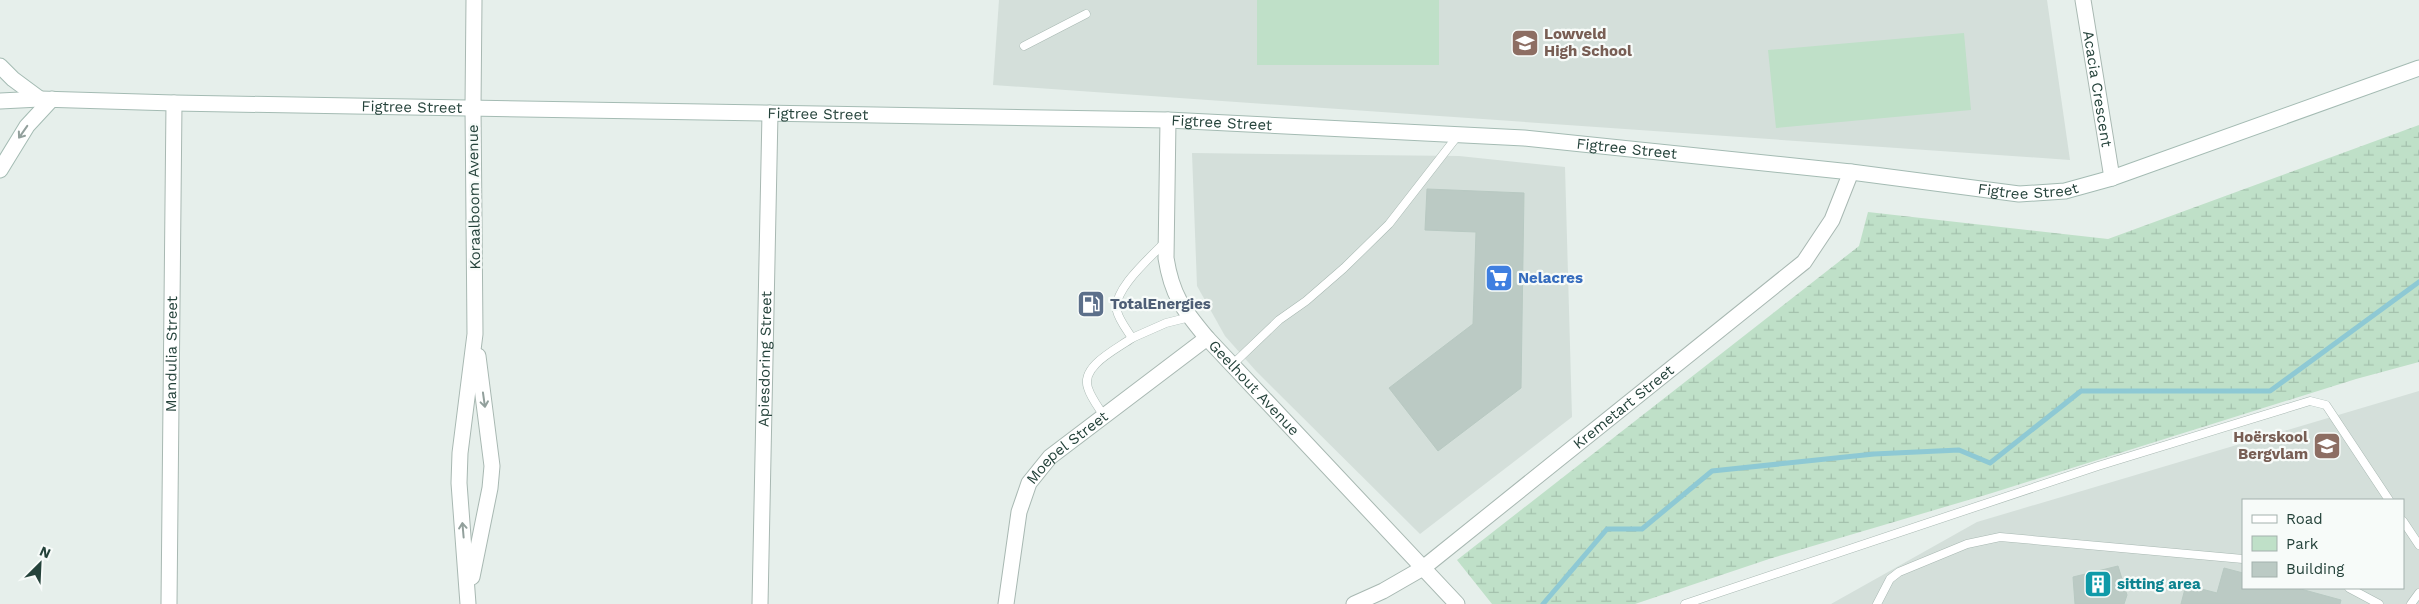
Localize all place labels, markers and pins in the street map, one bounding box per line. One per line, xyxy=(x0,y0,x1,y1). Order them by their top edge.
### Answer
place label: Lowveld High School xyxy=(1544,25,1632,60)
school or university icon: Lowveld High School xyxy=(1510,28,1540,58)
supermarket icon: Nelacres xyxy=(1484,263,1514,293)
place label: Nelacres xyxy=(1518,269,1583,287)
fuel station icon: TotalEnergies xyxy=(1076,289,1106,319)
place label: TotalEnergies xyxy=(1110,295,1211,313)
place label: Hoërskool Bergvlam xyxy=(2233,428,2308,463)
school or university icon: Hoërskool Bergvlam xyxy=(2312,431,2342,461)
building icon: sitting area xyxy=(2083,569,2113,599)
place label: sitting area xyxy=(2117,575,2201,593)

